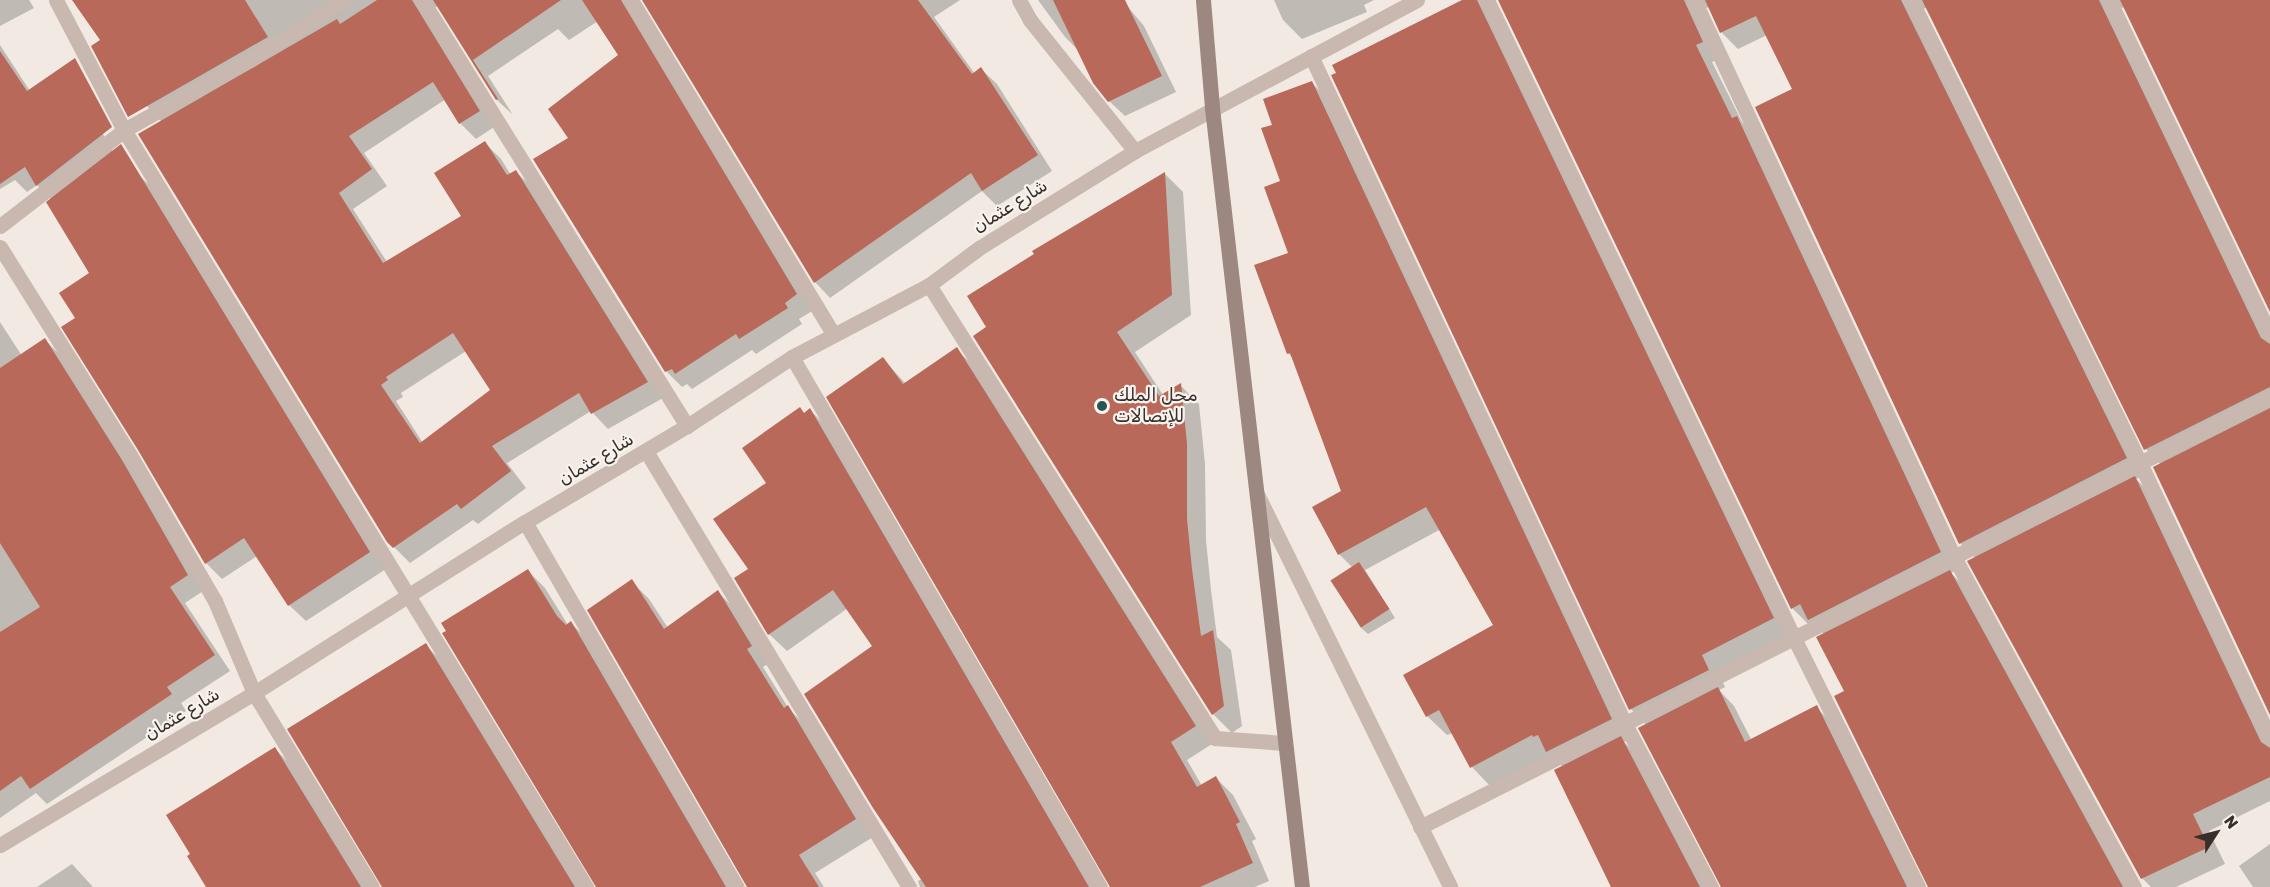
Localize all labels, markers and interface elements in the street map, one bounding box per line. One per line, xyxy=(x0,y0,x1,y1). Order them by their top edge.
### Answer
street label: شارع عثمان xyxy=(969,175,1051,237)
place label: محل الملك للإتصالات xyxy=(1114,385,1197,428)
marker: محل الملك للإتصالات xyxy=(1095,399,1109,413)
street label: شارع عثمان xyxy=(555,428,637,490)
street label: شارع عثمان xyxy=(141,683,223,745)
north arrow xyxy=(2186,803,2246,863)
text: N xyxy=(2220,812,2242,832)

